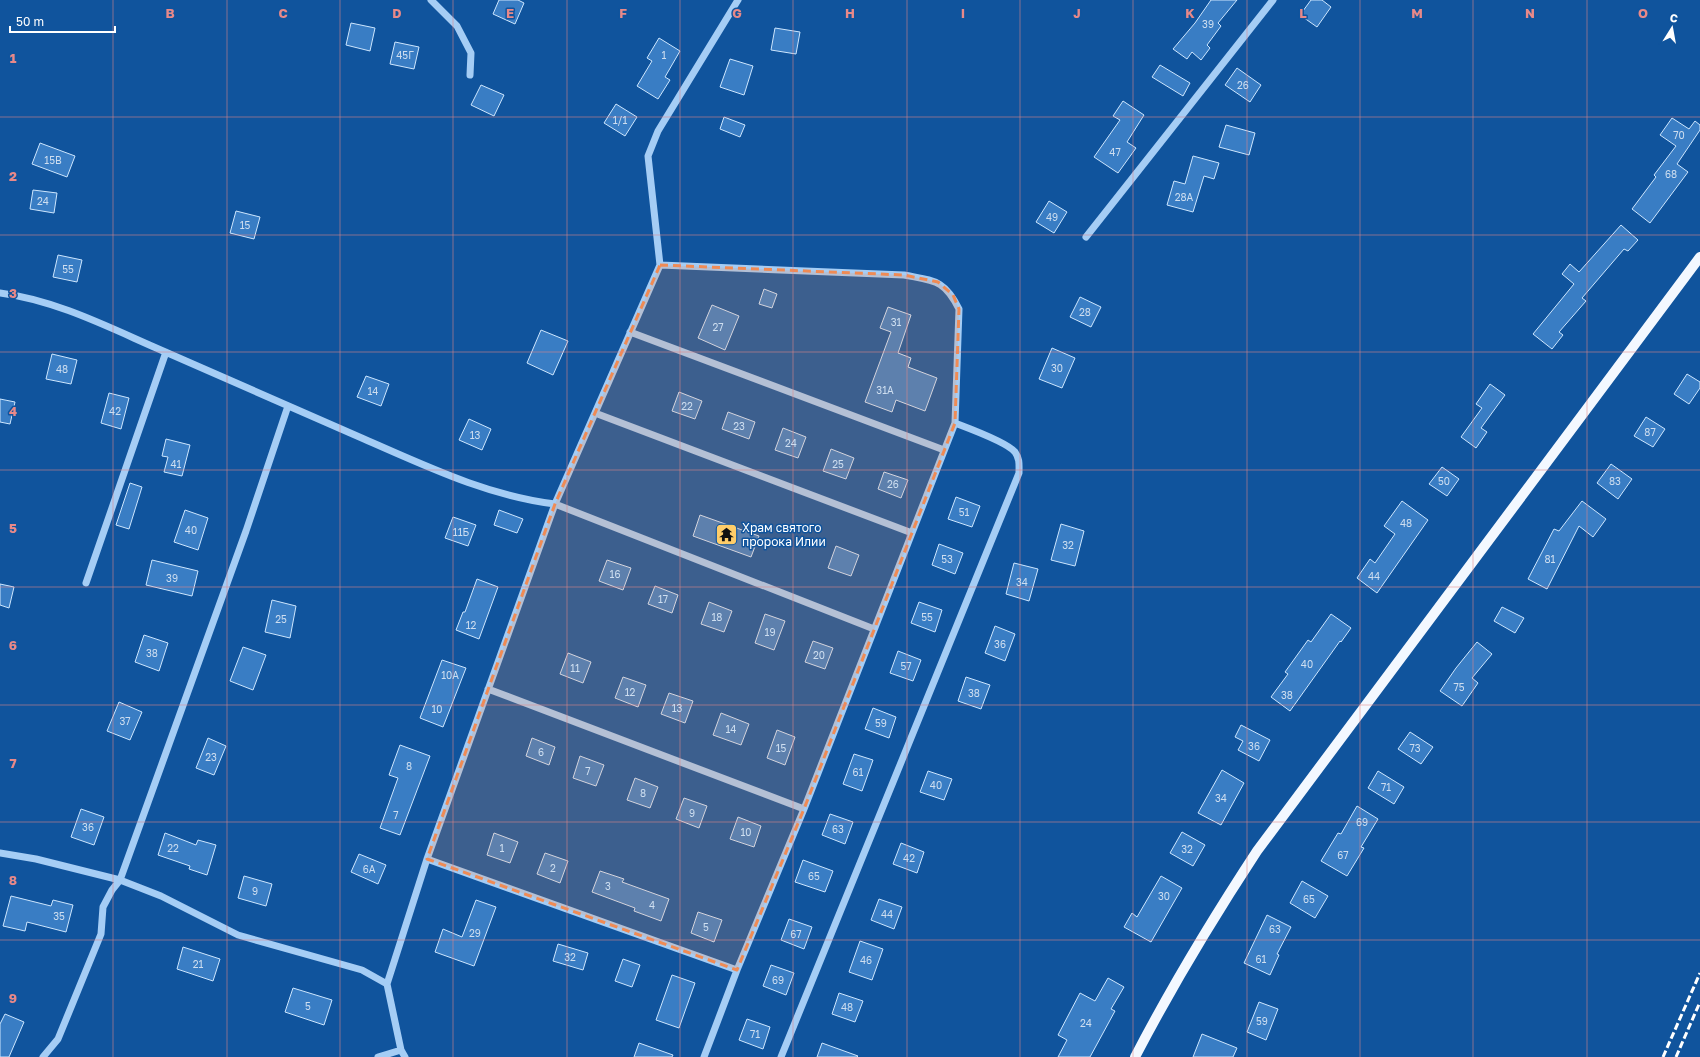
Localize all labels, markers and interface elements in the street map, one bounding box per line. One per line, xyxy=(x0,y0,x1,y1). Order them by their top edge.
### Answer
text: B xyxy=(165,5,175,21)
text: C xyxy=(278,5,288,21)
text: D xyxy=(392,5,402,21)
text: E xyxy=(506,5,514,21)
text: F xyxy=(619,5,627,21)
text: G xyxy=(732,5,742,21)
text: H xyxy=(845,5,855,21)
text: I xyxy=(961,5,965,21)
text: J xyxy=(1073,5,1081,21)
text: K xyxy=(1185,5,1195,21)
text: L xyxy=(1299,5,1307,21)
text: M xyxy=(1411,5,1423,21)
text: N xyxy=(1525,5,1535,21)
text: O xyxy=(1638,5,1648,21)
scale bar xyxy=(10,8,115,34)
north arrow xyxy=(1652,8,1692,48)
text: С xyxy=(1669,11,1679,25)
text: 50 m xyxy=(16,14,44,29)
house number: 39 xyxy=(1202,18,1214,30)
house number: 45Г xyxy=(396,49,414,61)
house number: 1 xyxy=(662,49,667,61)
text: 1 xyxy=(10,50,17,66)
house number: 26 xyxy=(1237,79,1249,91)
house number: 1/1 xyxy=(613,114,627,126)
house number: 70 xyxy=(1673,129,1685,141)
house number: 47 xyxy=(1109,146,1121,158)
house number: 15В xyxy=(44,154,62,166)
text: 2 xyxy=(9,168,17,184)
house number: 68 xyxy=(1665,168,1677,180)
house number: 28А xyxy=(1175,191,1194,203)
house number: 24 xyxy=(37,195,49,207)
house number: 49 xyxy=(1046,211,1058,223)
house number: 15 xyxy=(240,219,251,231)
house number: 55 xyxy=(62,263,74,275)
text: 3 xyxy=(9,285,17,301)
house number: 28 xyxy=(1079,306,1091,318)
house number: 31 xyxy=(891,316,901,328)
house number: 27 xyxy=(712,321,724,333)
house number: 30 xyxy=(1051,362,1063,374)
house number: 48 xyxy=(56,363,68,375)
house number: 31А xyxy=(876,384,894,396)
house number: 14 xyxy=(368,385,378,397)
house number: 22 xyxy=(681,400,693,412)
text: 4 xyxy=(9,403,17,419)
house number: 42 xyxy=(109,405,121,417)
house number: 23 xyxy=(733,420,745,432)
house number: 87 xyxy=(1644,426,1656,438)
house number: 13 xyxy=(470,429,480,441)
house number: 24 xyxy=(785,437,797,449)
house number: 41 xyxy=(171,458,182,470)
house number: 25 xyxy=(832,458,844,470)
house number: 50 xyxy=(1438,475,1450,487)
house number: 83 xyxy=(1609,475,1621,487)
house number: 26 xyxy=(887,478,899,490)
house number: 51 xyxy=(959,506,969,518)
house number: 48 xyxy=(1400,517,1412,529)
text: 5 xyxy=(9,520,17,536)
place label: Храм святого пророка Илии xyxy=(742,520,826,549)
temple icon: Храм святого пророка Илии xyxy=(713,522,739,548)
house number: 40 xyxy=(185,524,197,536)
house number: 11Б xyxy=(453,526,470,538)
house number: 32 xyxy=(1062,539,1074,551)
house number: 53 xyxy=(941,553,953,565)
house number: 81 xyxy=(1545,553,1556,565)
house number: 16 xyxy=(610,568,620,580)
house number: 44 xyxy=(1368,570,1380,582)
house number: 39 xyxy=(166,572,178,584)
house number: 34 xyxy=(1016,576,1028,588)
house number: 17 xyxy=(658,593,668,605)
house number: 18 xyxy=(712,611,722,623)
house number: 55 xyxy=(921,611,933,623)
house number: 25 xyxy=(275,613,287,625)
house number: 12 xyxy=(466,619,477,631)
house number: 19 xyxy=(765,626,775,638)
text: 6 xyxy=(9,637,17,653)
house number: 36 xyxy=(994,638,1006,650)
house number: 38 xyxy=(146,647,158,659)
house number: 20 xyxy=(813,649,825,661)
house number: 40 xyxy=(1301,658,1313,670)
house number: 57 xyxy=(900,660,912,672)
house number: 11 xyxy=(570,662,580,674)
house number: 10А xyxy=(441,669,459,681)
house number: 75 xyxy=(1453,681,1465,693)
house number: 12 xyxy=(625,686,636,698)
house number: 38 xyxy=(968,687,980,699)
house number: 38 xyxy=(1281,689,1293,701)
house number: 13 xyxy=(672,702,682,714)
house number: 10 xyxy=(431,703,443,715)
house number: 37 xyxy=(119,715,131,727)
house number: 59 xyxy=(875,717,887,729)
house number: 14 xyxy=(726,723,736,735)
house number: 36 xyxy=(1248,740,1260,752)
house number: 15 xyxy=(776,742,787,754)
house number: 73 xyxy=(1409,742,1421,754)
house number: 6 xyxy=(538,746,544,758)
house number: 23 xyxy=(205,751,217,763)
text: 7 xyxy=(9,755,17,771)
house number: 8 xyxy=(406,760,412,772)
house number: 7 xyxy=(585,765,591,777)
house number: 61 xyxy=(853,766,864,778)
house number: 40 xyxy=(930,779,942,791)
house number: 71 xyxy=(1381,781,1391,793)
house number: 8 xyxy=(640,787,646,799)
house number: 34 xyxy=(1215,792,1227,804)
house number: 9 xyxy=(689,807,695,819)
house number: 7 xyxy=(393,809,399,821)
house number: 69 xyxy=(1356,816,1368,828)
house number: 36 xyxy=(82,821,94,833)
house number: 63 xyxy=(832,823,844,835)
house number: 10 xyxy=(740,826,752,838)
house number: 22 xyxy=(167,842,179,854)
house number: 1 xyxy=(500,842,505,854)
house number: 32 xyxy=(1181,843,1193,855)
house number: 67 xyxy=(1337,849,1349,861)
house number: 42 xyxy=(903,852,915,864)
house number: 2 xyxy=(550,862,556,874)
house number: 6А xyxy=(363,863,376,875)
house number: 65 xyxy=(808,870,820,882)
text: 8 xyxy=(9,872,17,888)
house number: 3 xyxy=(605,880,611,892)
house number: 9 xyxy=(252,885,258,897)
house number: 30 xyxy=(1158,890,1170,902)
house number: 65 xyxy=(1303,893,1315,905)
house number: 4 xyxy=(649,899,655,911)
house number: 44 xyxy=(881,908,893,920)
house number: 35 xyxy=(53,910,65,922)
house number: 5 xyxy=(703,921,709,933)
house number: 63 xyxy=(1269,923,1281,935)
house number: 29 xyxy=(469,927,481,939)
house number: 67 xyxy=(790,928,802,940)
house number: 32 xyxy=(564,951,576,963)
house number: 61 xyxy=(1256,953,1267,965)
house number: 46 xyxy=(860,954,872,966)
house number: 21 xyxy=(193,958,203,970)
house number: 69 xyxy=(772,974,784,986)
text: 9 xyxy=(9,990,17,1006)
house number: 5 xyxy=(305,1000,311,1012)
house number: 48 xyxy=(841,1001,853,1013)
house number: 59 xyxy=(1256,1015,1268,1027)
house number: 24 xyxy=(1080,1017,1092,1029)
house number: 71 xyxy=(750,1028,760,1040)

